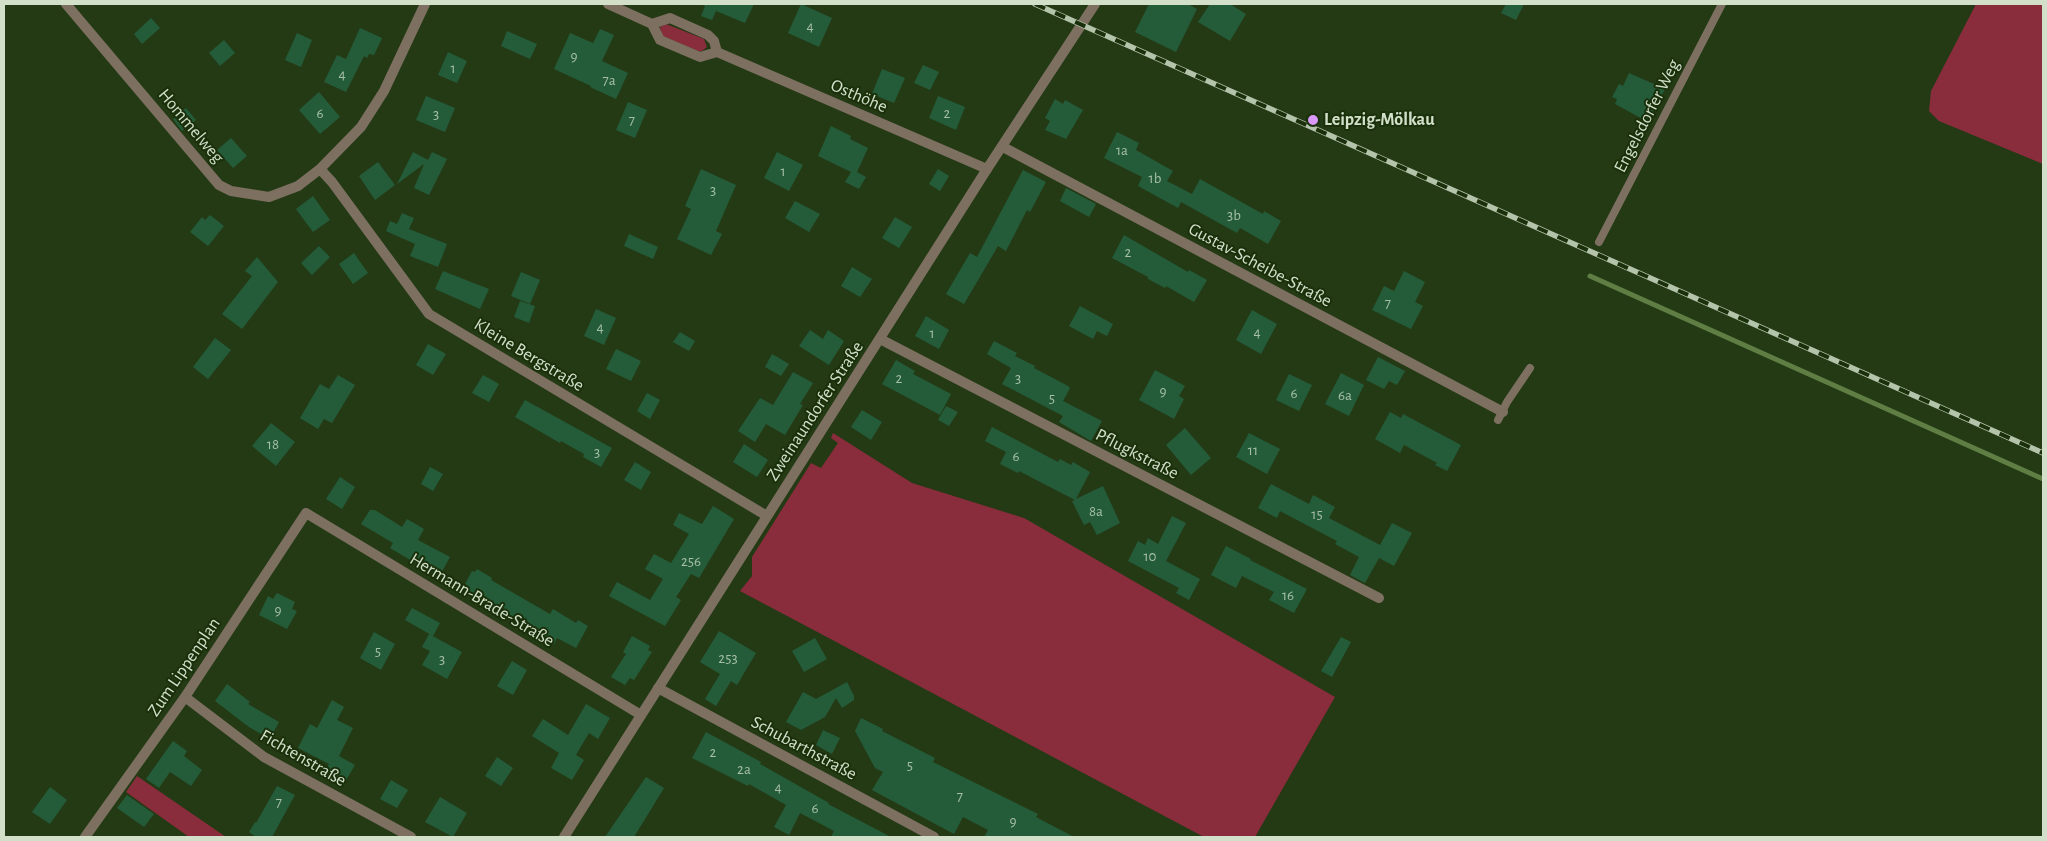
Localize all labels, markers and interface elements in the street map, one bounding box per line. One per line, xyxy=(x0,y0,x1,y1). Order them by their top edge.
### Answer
house number: 4 xyxy=(806,17,814,35)
house number: 9 xyxy=(570,47,578,65)
street label: Engelsdorfer Weg xyxy=(1609,56,1685,176)
house number: 1 xyxy=(450,59,456,77)
house number: 4 xyxy=(338,65,346,83)
house number: 7a xyxy=(602,71,616,89)
street label: Osthöhe xyxy=(827,74,891,118)
street label: Hommelweg xyxy=(154,84,228,168)
house number: 6 xyxy=(316,104,324,122)
house number: 2 xyxy=(944,104,950,122)
house number: 3 xyxy=(433,105,439,123)
place label: Leipzig-Mölkau xyxy=(1324,109,1435,131)
house number: 7 xyxy=(629,111,635,129)
marker: Leipzig-Mölkau xyxy=(1306,113,1320,127)
house number: 1a xyxy=(1116,141,1128,159)
house number: 1 xyxy=(780,162,786,180)
house number: 1b xyxy=(1149,169,1161,187)
house number: 3 xyxy=(710,181,716,199)
house number: 3b xyxy=(1227,206,1241,224)
street label: Gustav-Scheibe-Straße xyxy=(1185,218,1335,312)
house number: 2 xyxy=(1125,243,1131,261)
house number: 7 xyxy=(1385,294,1391,312)
street label: Kleine Bergstraße xyxy=(470,314,588,396)
house number: 4 xyxy=(596,318,604,336)
house number: 4 xyxy=(1253,323,1261,341)
house number: 1 xyxy=(929,324,935,342)
street label: Zweinaundorfer Straße xyxy=(762,337,868,485)
house number: 2 xyxy=(896,369,902,387)
house number: 3 xyxy=(1015,369,1021,387)
house number: 9 xyxy=(1159,382,1167,400)
house number: 6 xyxy=(1290,384,1298,402)
house number: 6a xyxy=(1338,386,1352,404)
house number: 5 xyxy=(1049,389,1055,407)
street label: Pflugkstraße xyxy=(1092,424,1182,484)
house number: 18 xyxy=(267,435,279,453)
house number: 11 xyxy=(1248,441,1258,459)
house number: 3 xyxy=(594,443,600,461)
house number: 6 xyxy=(1012,447,1020,465)
house number: 8a xyxy=(1089,502,1103,520)
house number: 15 xyxy=(1311,505,1323,523)
house number: 10 xyxy=(1143,547,1157,565)
street label: Hermann-Brade-Straße xyxy=(406,548,558,652)
house number: 256 xyxy=(681,552,701,570)
house number: 16 xyxy=(1282,586,1294,604)
house number: 9 xyxy=(274,601,282,619)
street label: Zum Lippenplan xyxy=(143,614,225,720)
house number: 5 xyxy=(375,642,381,660)
house number: 253 xyxy=(718,649,738,667)
house number: 3 xyxy=(439,650,445,668)
street label: Schubarthstraße xyxy=(747,711,861,785)
street label: Fichtenstraße xyxy=(256,725,350,791)
house number: 2 xyxy=(710,743,716,761)
house number: 5 xyxy=(907,756,913,774)
house number: 2a xyxy=(737,760,751,778)
house number: 4 xyxy=(774,778,782,796)
house number: 7 xyxy=(957,787,963,805)
house number: 7 xyxy=(276,793,282,811)
house number: 6 xyxy=(811,799,819,817)
house number: 9 xyxy=(1009,812,1017,830)

